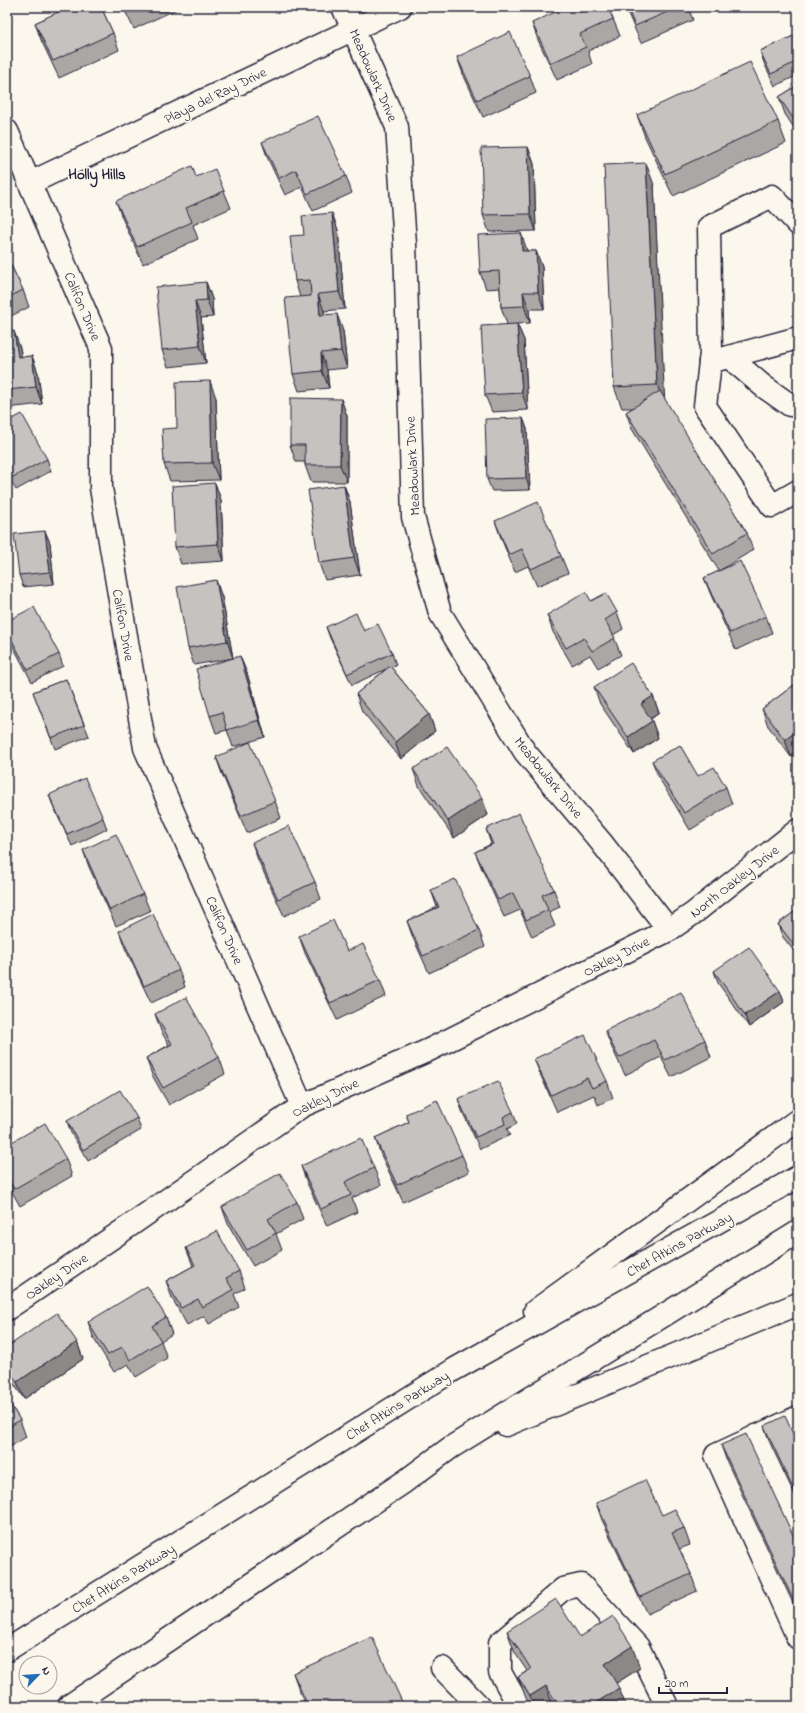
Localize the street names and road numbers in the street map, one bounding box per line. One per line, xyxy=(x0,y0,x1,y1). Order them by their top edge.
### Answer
street label: Meadowlark Drive xyxy=(343,26,403,126)
street label: Playa del Ray Drive xyxy=(161,62,272,131)
street label: Califon Drive xyxy=(58,269,106,345)
street label: Meadowlark Drive xyxy=(400,415,427,516)
street label: Califon Drive xyxy=(106,588,139,664)
street label: Meadowlark Drive xyxy=(508,733,588,824)
street label: North Oakley Drive xyxy=(686,840,785,924)
street label: Califon Drive xyxy=(199,893,248,969)
street label: Oakley Drive xyxy=(580,931,655,984)
street label: Oakley Drive xyxy=(289,1073,364,1124)
street label: Chet Atkins Parkway xyxy=(623,1207,737,1284)
street label: Oakley Drive xyxy=(21,1248,94,1307)
street label: Chet Atkins Parkway xyxy=(342,1366,454,1447)
street label: Chet Atkins Parkway xyxy=(68,1539,180,1620)

